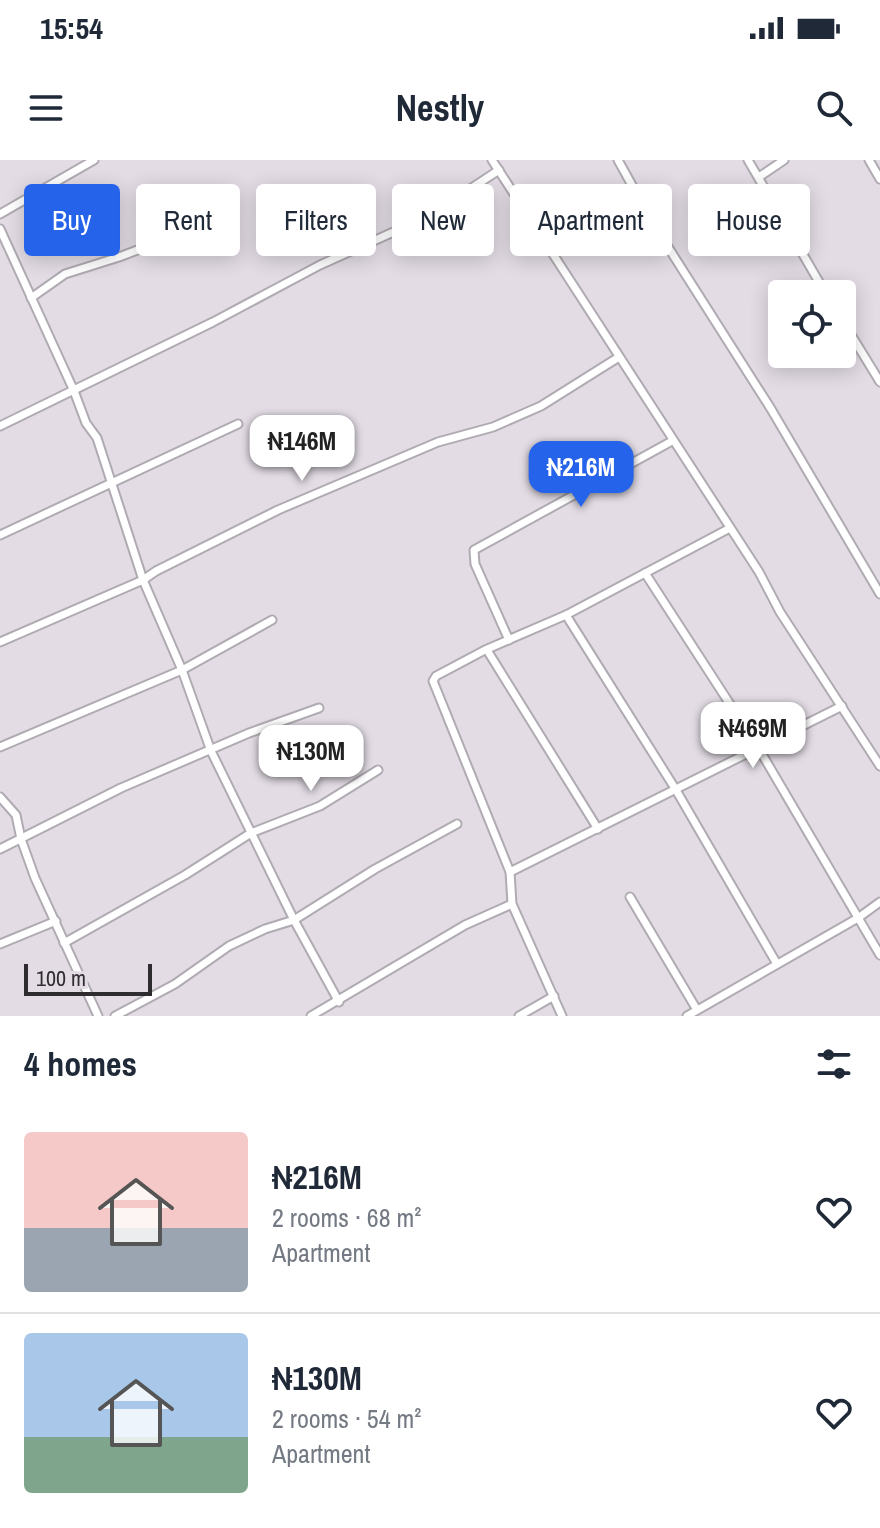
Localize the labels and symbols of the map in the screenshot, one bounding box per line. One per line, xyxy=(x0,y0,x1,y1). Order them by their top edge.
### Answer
pin: ₦146M xyxy=(246,415,358,483)
pin: ₦216M xyxy=(525,441,637,509)
pin: ₦469M xyxy=(697,702,809,770)
pin: ₦130M xyxy=(255,725,367,793)
scale bar xyxy=(24,960,152,996)

